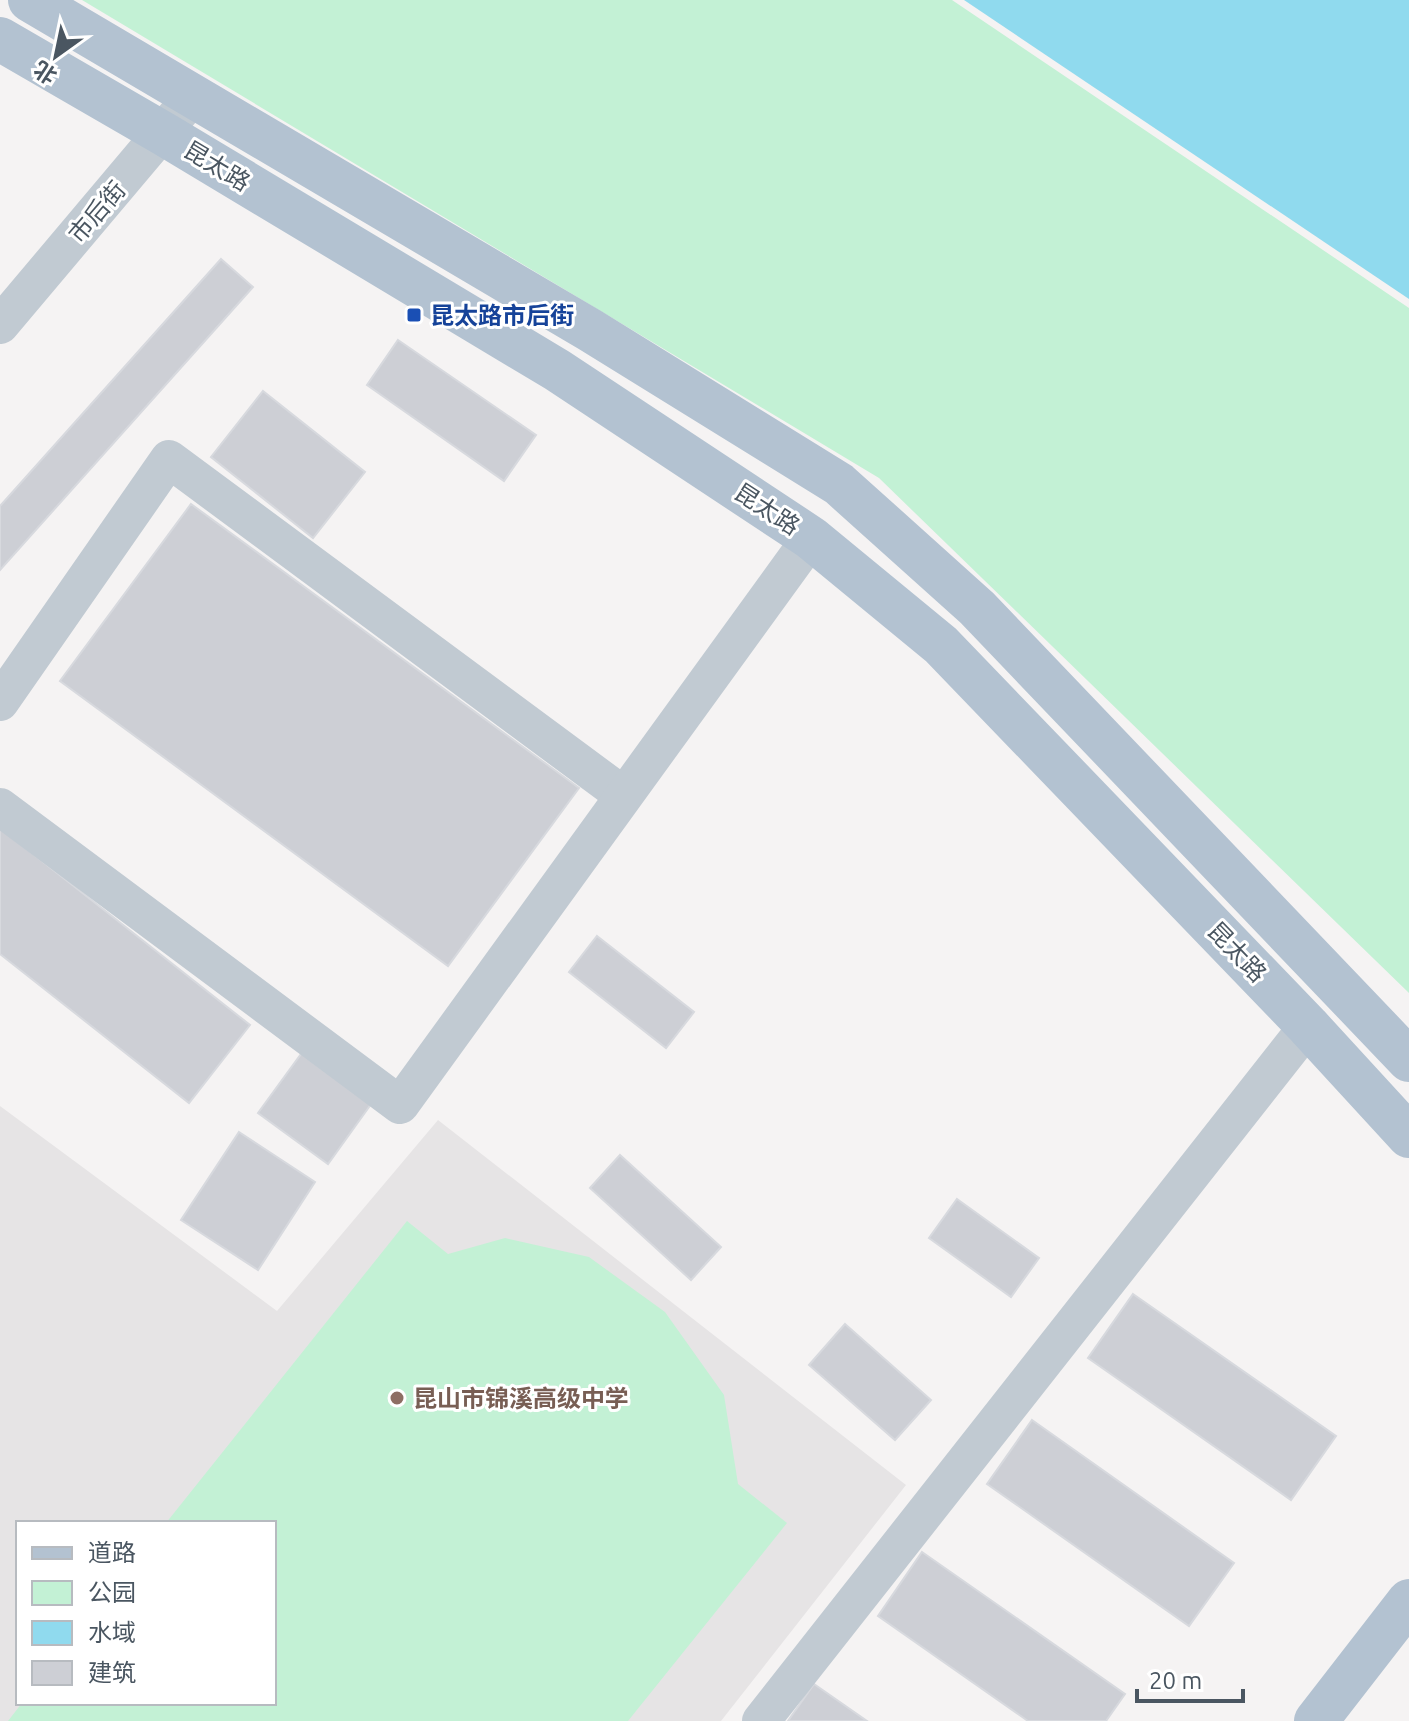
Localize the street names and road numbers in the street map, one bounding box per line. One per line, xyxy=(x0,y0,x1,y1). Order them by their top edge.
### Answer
street label: 昆太路 xyxy=(179,136,255,196)
street label: 市后街 xyxy=(63,176,131,248)
street label: 昆太路 xyxy=(729,478,805,540)
street label: 昆太路 xyxy=(1202,917,1272,987)

